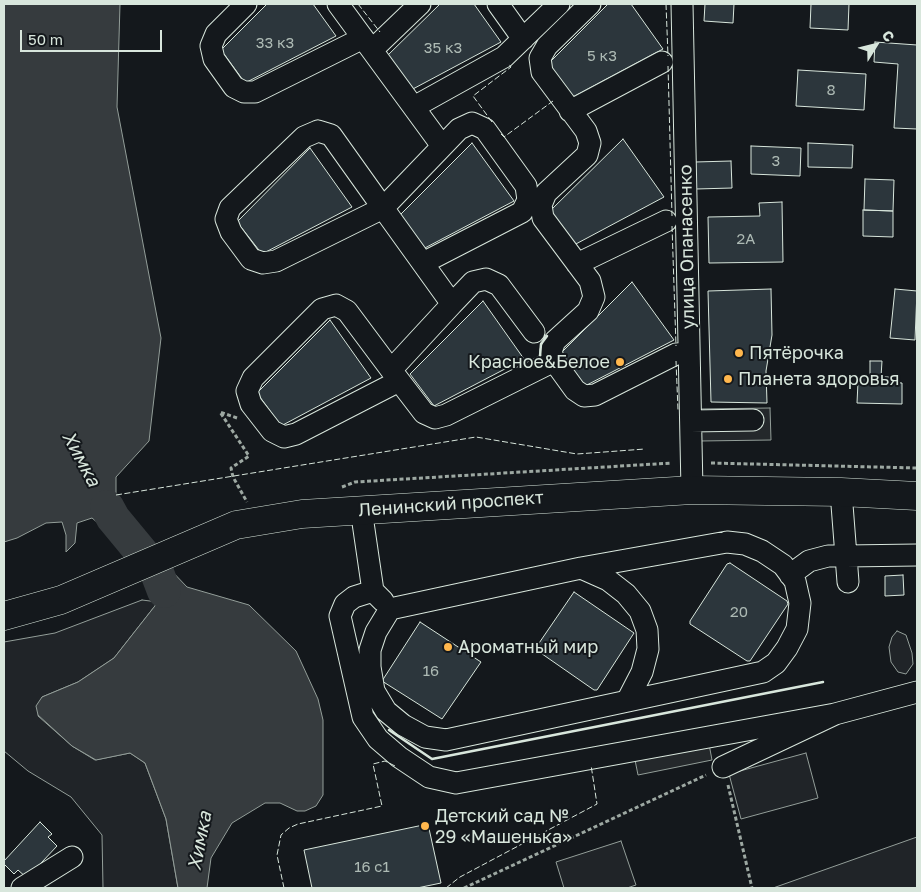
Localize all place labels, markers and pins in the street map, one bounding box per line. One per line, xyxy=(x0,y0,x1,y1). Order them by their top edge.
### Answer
place label: Пятёрочка xyxy=(749,342,844,364)
marker: Пятёрочка xyxy=(733,347,745,359)
place label: Красное&Белое xyxy=(468,351,610,373)
marker: Красное&Белое xyxy=(614,356,626,368)
place label: Планета здоровья xyxy=(738,368,899,390)
marker: Планета здоровья xyxy=(722,373,734,385)
place label: Ароматный мир xyxy=(458,636,598,658)
marker: Ароматный мир xyxy=(442,641,454,653)
place label: Детский сад № 29 «Машенька» xyxy=(435,805,572,848)
marker: Детский сад № 29 «Машенька» xyxy=(419,820,431,832)

